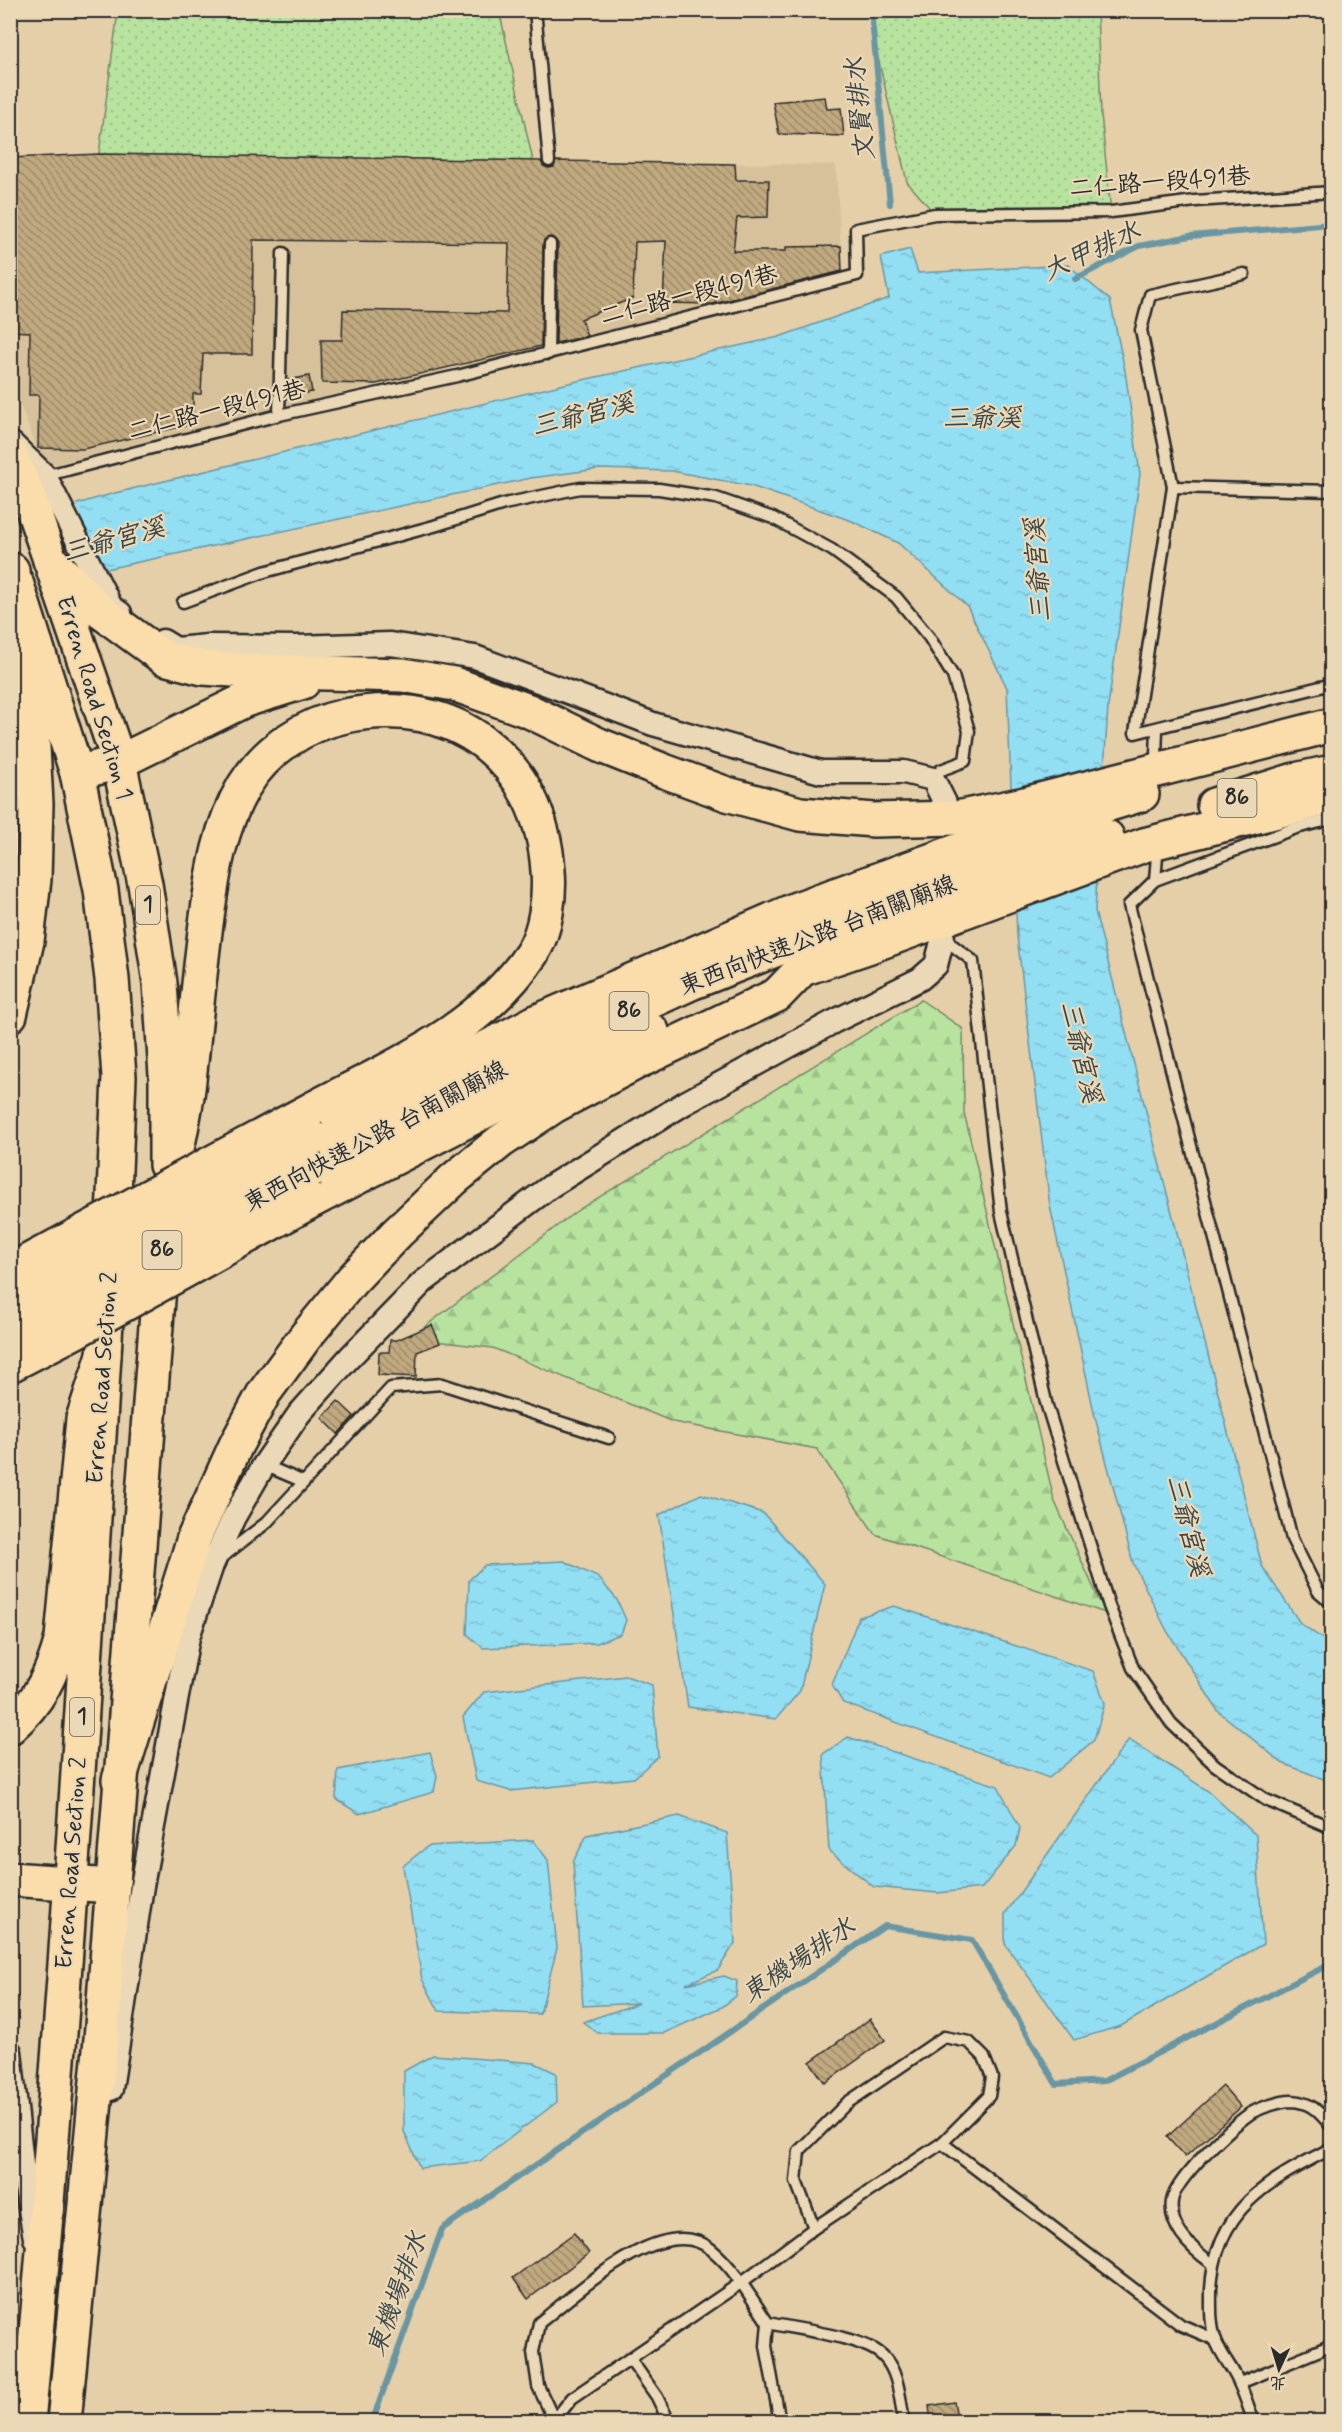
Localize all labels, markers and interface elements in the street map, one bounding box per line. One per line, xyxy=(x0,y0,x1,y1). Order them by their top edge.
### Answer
water label: 文賢排水 xyxy=(839,55,883,162)
street label: 二仁路一段491巷 xyxy=(1068,161,1252,205)
water label: 大甲排水 xyxy=(1038,214,1147,289)
street label: 二仁路一段491巷 xyxy=(597,259,781,333)
street label: 二仁路一段491巷 xyxy=(125,374,309,448)
water label: 三爺宮溪 xyxy=(528,386,640,445)
water label: 三爺溪 xyxy=(943,402,1023,436)
water label: 三爺宮溪 xyxy=(59,511,171,571)
water label: 三爺宮溪 xyxy=(1018,515,1060,623)
street label: Erren Road Section 1 xyxy=(48,592,140,804)
road number: 86 xyxy=(1218,779,1256,817)
street label: 東西向快速公路 台南關廟線 xyxy=(675,869,961,1003)
road number: 1 xyxy=(136,886,160,924)
road number: 86 xyxy=(610,992,648,1030)
water label: 三爺宮溪 xyxy=(1052,998,1109,1108)
street label: 東西向快速公路 台南關廟線 xyxy=(239,1054,513,1220)
road number: 86 xyxy=(142,1231,182,1269)
street label: Erren Road Section 2 xyxy=(80,1271,126,1485)
water label: 三爺宮溪 xyxy=(1158,1471,1217,1583)
road number: 1 xyxy=(70,1698,94,1736)
street label: Erren Road Section 2 xyxy=(49,1756,95,1970)
water label: 東機場排水 xyxy=(736,1910,863,2011)
water label: 東機場排水 xyxy=(360,2226,437,2361)
north arrow xyxy=(1249,2339,1309,2399)
text: 北 xyxy=(1269,2371,1287,2394)

